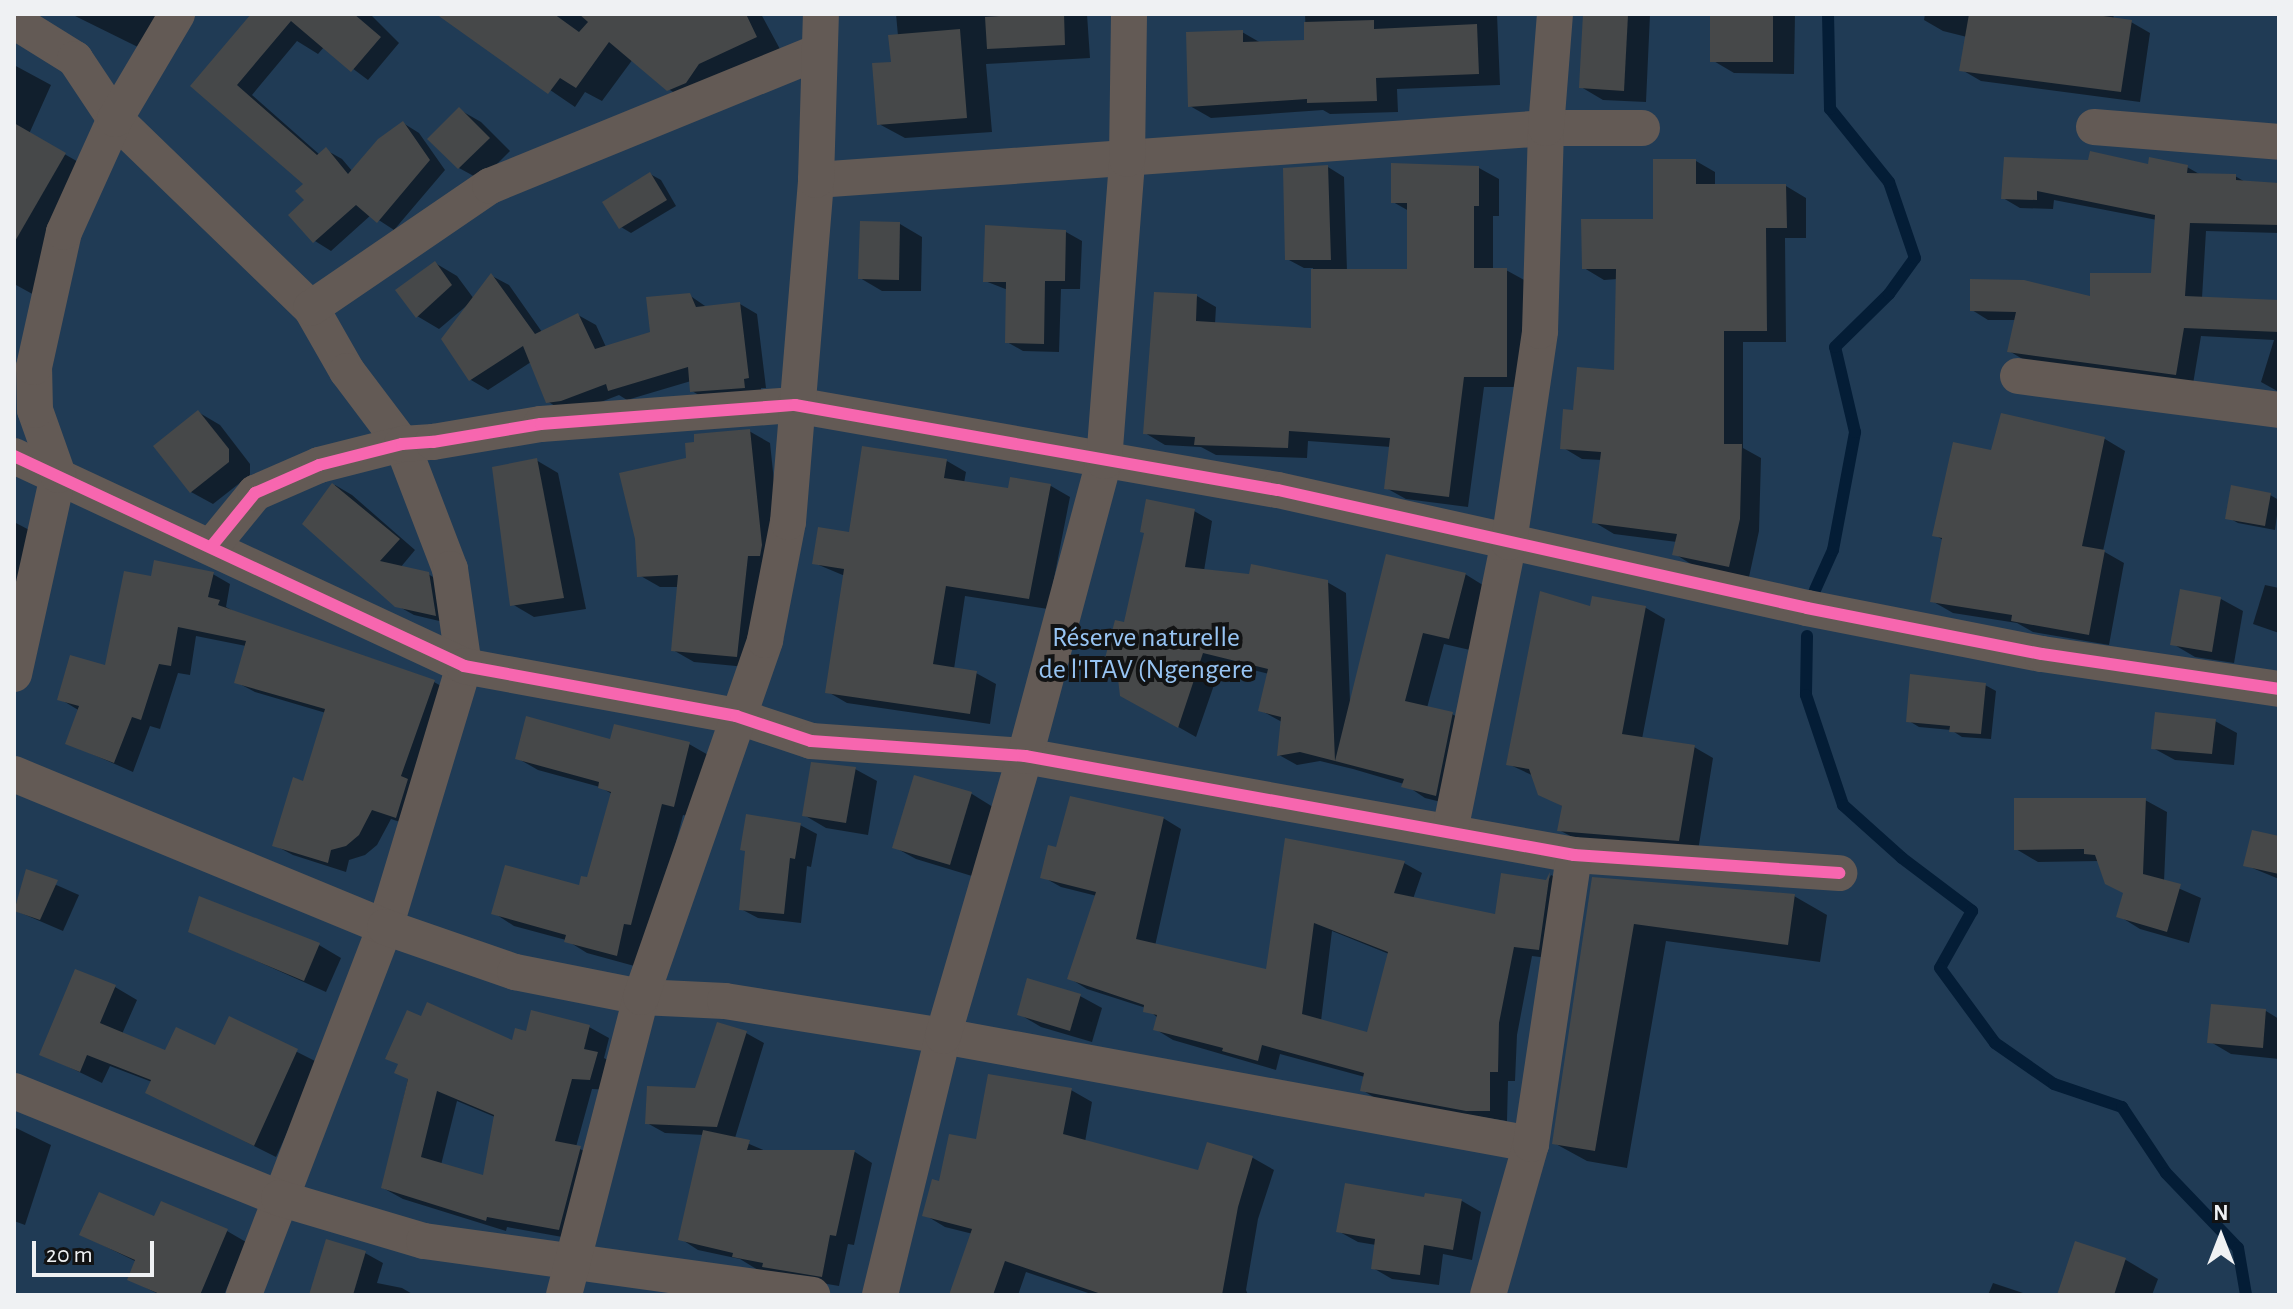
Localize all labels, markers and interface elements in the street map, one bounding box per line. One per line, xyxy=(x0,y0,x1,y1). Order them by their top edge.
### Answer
park label: Réserve naturelle de l'ITAV (Ngengere xyxy=(1039,621,1253,687)
north arrow xyxy=(2181,1197,2261,1277)
text: N xyxy=(2213,1202,2229,1224)
scale bar xyxy=(36,1225,158,1275)
text: 20 m xyxy=(46,1243,93,1267)

